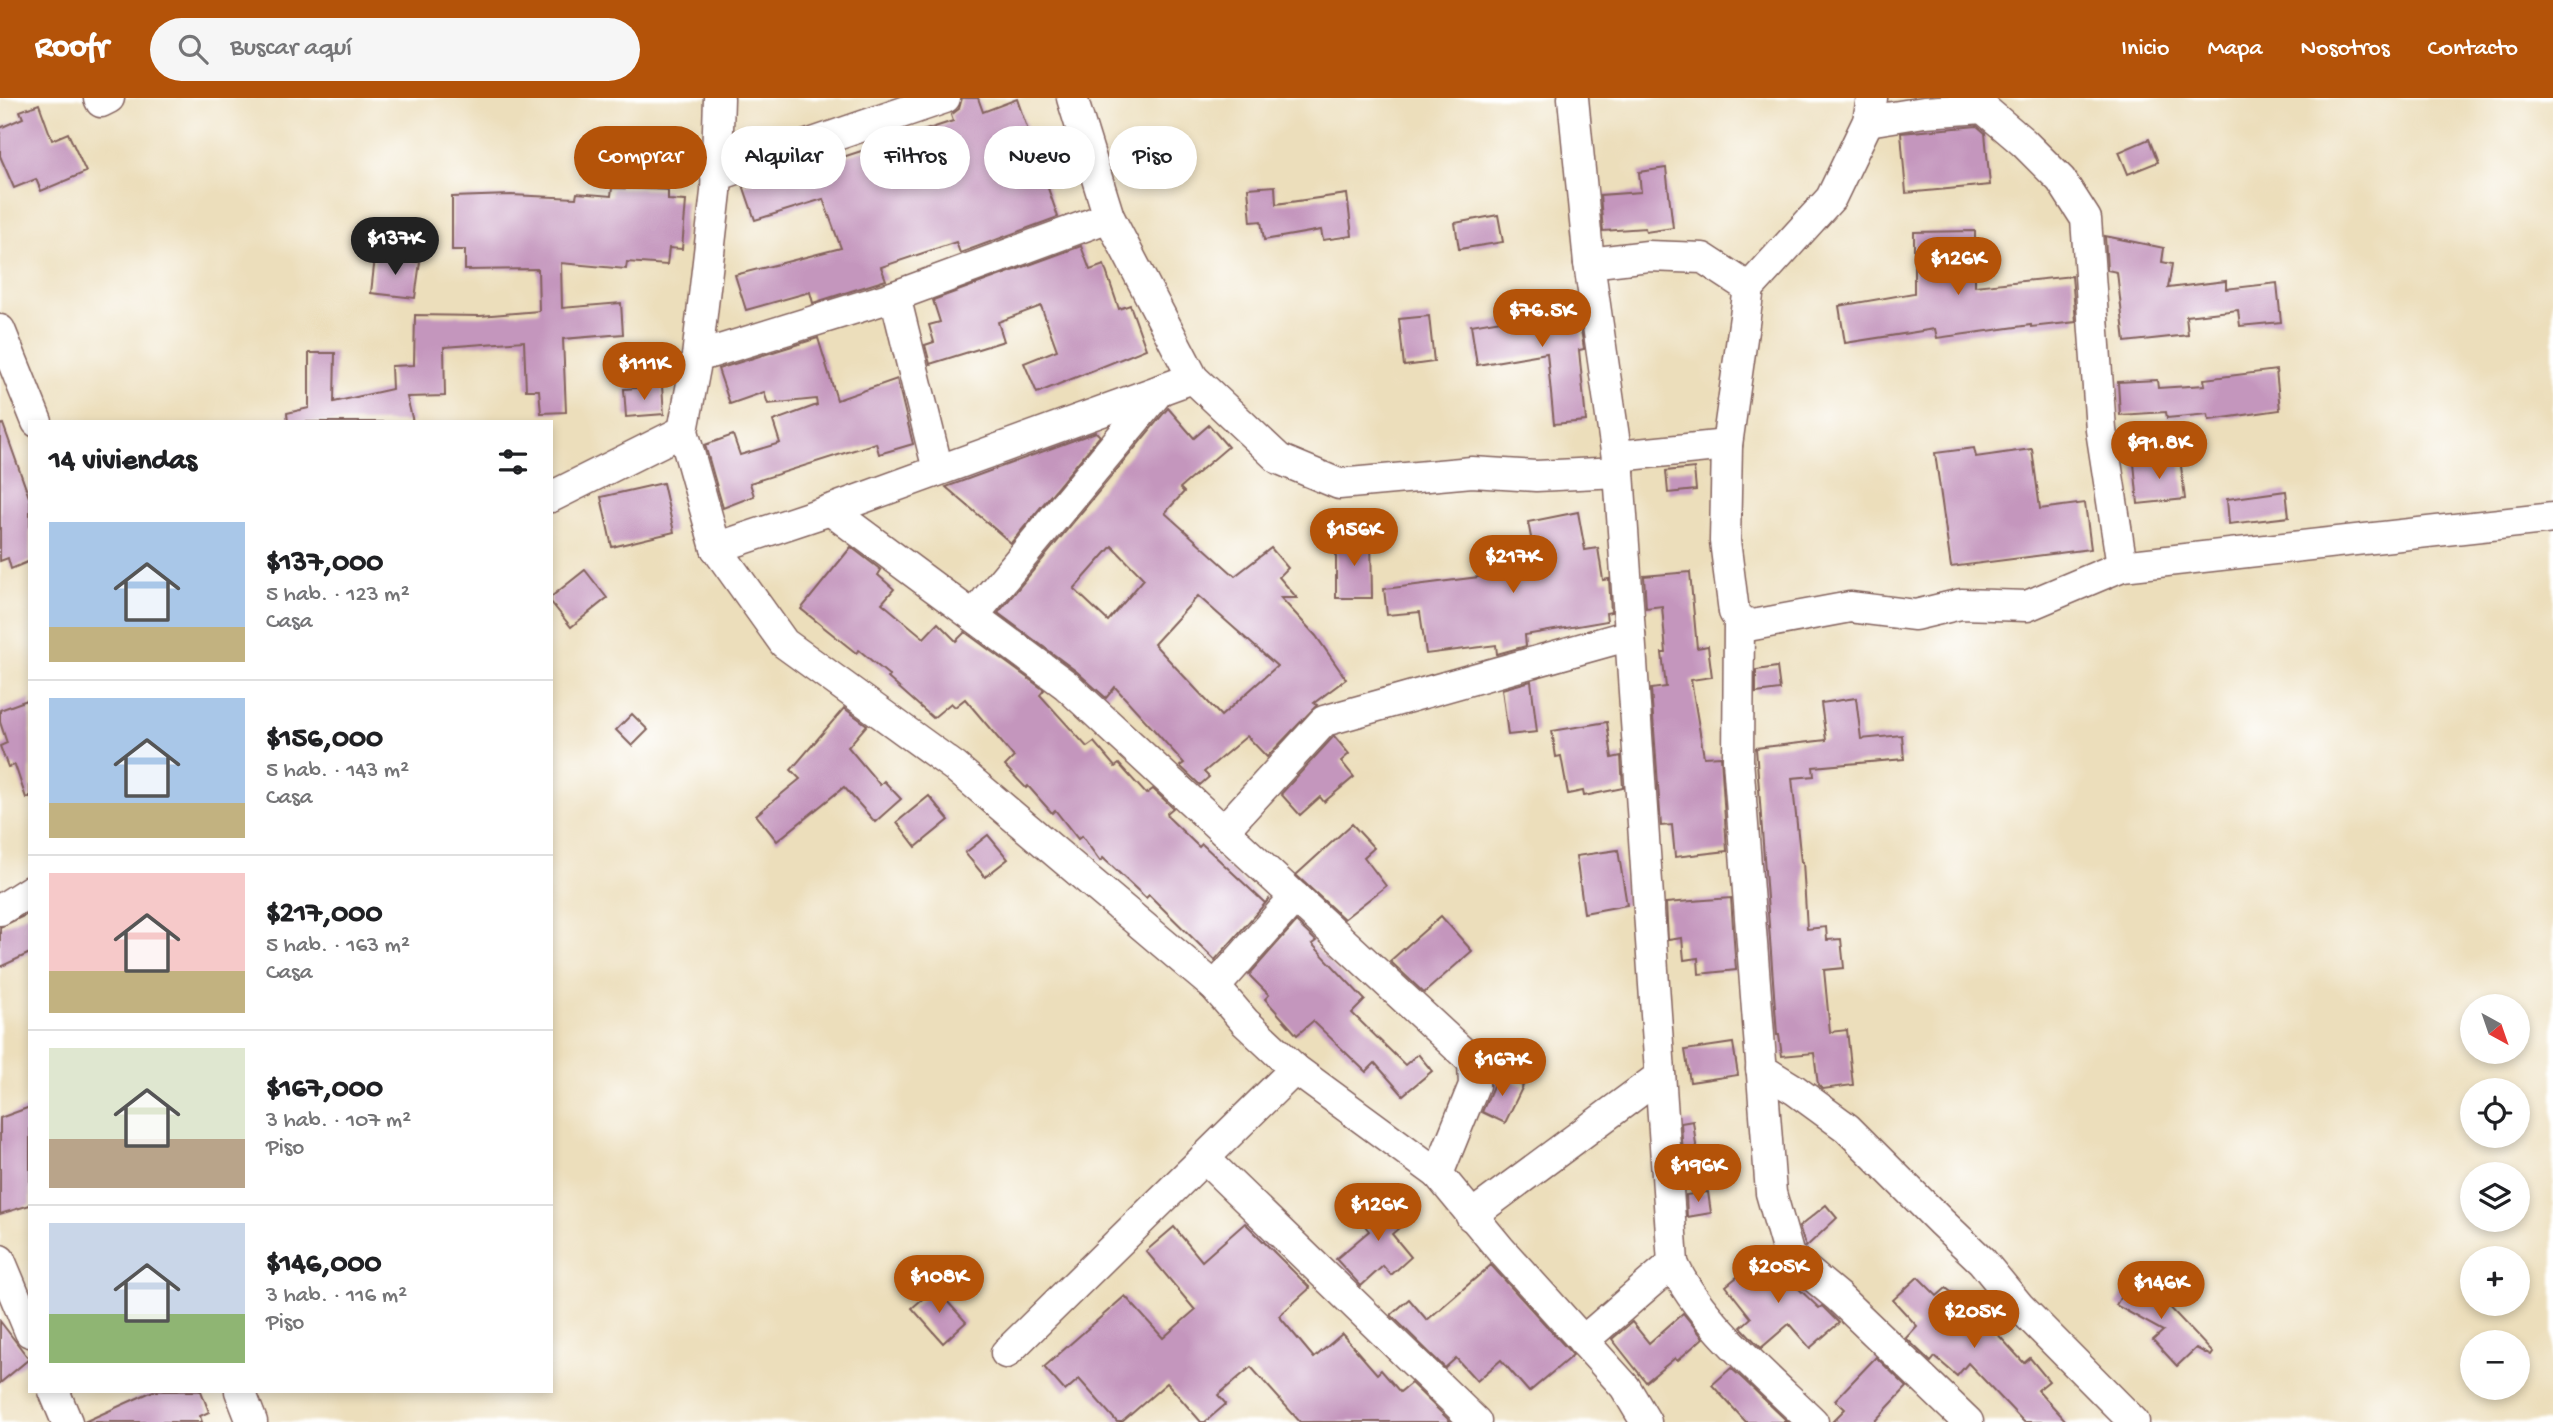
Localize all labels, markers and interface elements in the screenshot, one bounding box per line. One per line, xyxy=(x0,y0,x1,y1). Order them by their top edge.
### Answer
search box xyxy=(150,18,640,81)
text: Roofr xyxy=(35,30,108,68)
icon: search xyxy=(174,30,212,68)
text: Buscar aquí xyxy=(230,34,352,65)
text: Inicio xyxy=(2121,35,2169,64)
text: Mapa xyxy=(2207,35,2263,64)
text: Nosotros xyxy=(2301,35,2390,64)
text: Contacto xyxy=(2428,35,2518,64)
chip: Comprar xyxy=(574,126,707,189)
chip: Alquilar xyxy=(721,126,846,189)
chip: Filtros xyxy=(860,126,970,189)
chip: Nuevo xyxy=(984,126,1095,189)
chip: Piso xyxy=(1109,126,1197,189)
pin: $137K xyxy=(346,218,444,277)
text: $137K xyxy=(367,226,423,253)
pin: $126K xyxy=(1909,238,2007,297)
text: $126K xyxy=(1930,246,1986,273)
pin: $76.5K xyxy=(1485,289,1599,349)
text: $76.5K xyxy=(1509,298,1575,325)
pin: $111K xyxy=(595,342,693,402)
text: $111K xyxy=(619,351,669,378)
pin: $91.8K xyxy=(2102,422,2216,481)
text: $91.8K xyxy=(2127,430,2191,457)
icon: filters xyxy=(494,443,532,481)
text: 14 viviendas xyxy=(49,445,197,480)
pin: $156K xyxy=(1305,508,1403,568)
text: $156K xyxy=(1326,517,1382,544)
pin: $217K xyxy=(1464,536,1562,595)
text: $217K xyxy=(1485,544,1541,571)
text: $137,000 xyxy=(266,547,383,582)
icon: home xyxy=(105,550,189,634)
text: 5 hab. · 123 m² xyxy=(266,582,410,609)
text: Casa xyxy=(266,609,312,636)
text: $156,000 xyxy=(266,723,383,758)
icon: home xyxy=(105,726,189,810)
text: 5 hab. · 143 m² xyxy=(266,758,409,785)
text: Casa xyxy=(266,785,312,812)
text: $217,000 xyxy=(266,898,382,933)
icon: home xyxy=(105,901,189,985)
text: 5 hab. · 163 m² xyxy=(266,933,410,960)
text: Casa xyxy=(266,960,312,987)
north arrow xyxy=(2460,994,2530,1064)
map controls xyxy=(2460,994,2530,1400)
pin: $167K xyxy=(1453,1038,1551,1098)
text: $167K xyxy=(1474,1047,1530,1074)
text: $167,000 xyxy=(266,1073,383,1108)
icon: home xyxy=(105,1076,189,1160)
button: locate xyxy=(2460,1078,2530,1148)
text: 3 hab. · 107 m² xyxy=(266,1108,411,1135)
text: Piso xyxy=(266,1135,304,1162)
pin: $196K xyxy=(1649,1144,1747,1204)
text: $196K xyxy=(1670,1153,1726,1180)
button: layers xyxy=(2460,1162,2530,1232)
pin: $126K xyxy=(1329,1184,1427,1243)
text: $126K xyxy=(1350,1192,1406,1219)
pin: $205K xyxy=(1729,1246,1827,1305)
button: + xyxy=(2460,1246,2530,1316)
text: $146,000 xyxy=(266,1248,382,1283)
icon: home xyxy=(105,1251,189,1335)
text: $205K xyxy=(1748,1254,1808,1281)
pin: $108K xyxy=(890,1256,988,1315)
pin: $146K xyxy=(2112,1262,2210,1321)
text: $108K xyxy=(910,1264,968,1291)
text: $146K xyxy=(2134,1270,2188,1297)
text: 3 hab. · 116 m² xyxy=(266,1283,407,1310)
pin: $205K xyxy=(1925,1290,2023,1350)
text: $205K xyxy=(1944,1299,2004,1326)
text: Piso xyxy=(266,1310,304,1337)
button: − xyxy=(2460,1330,2530,1400)

